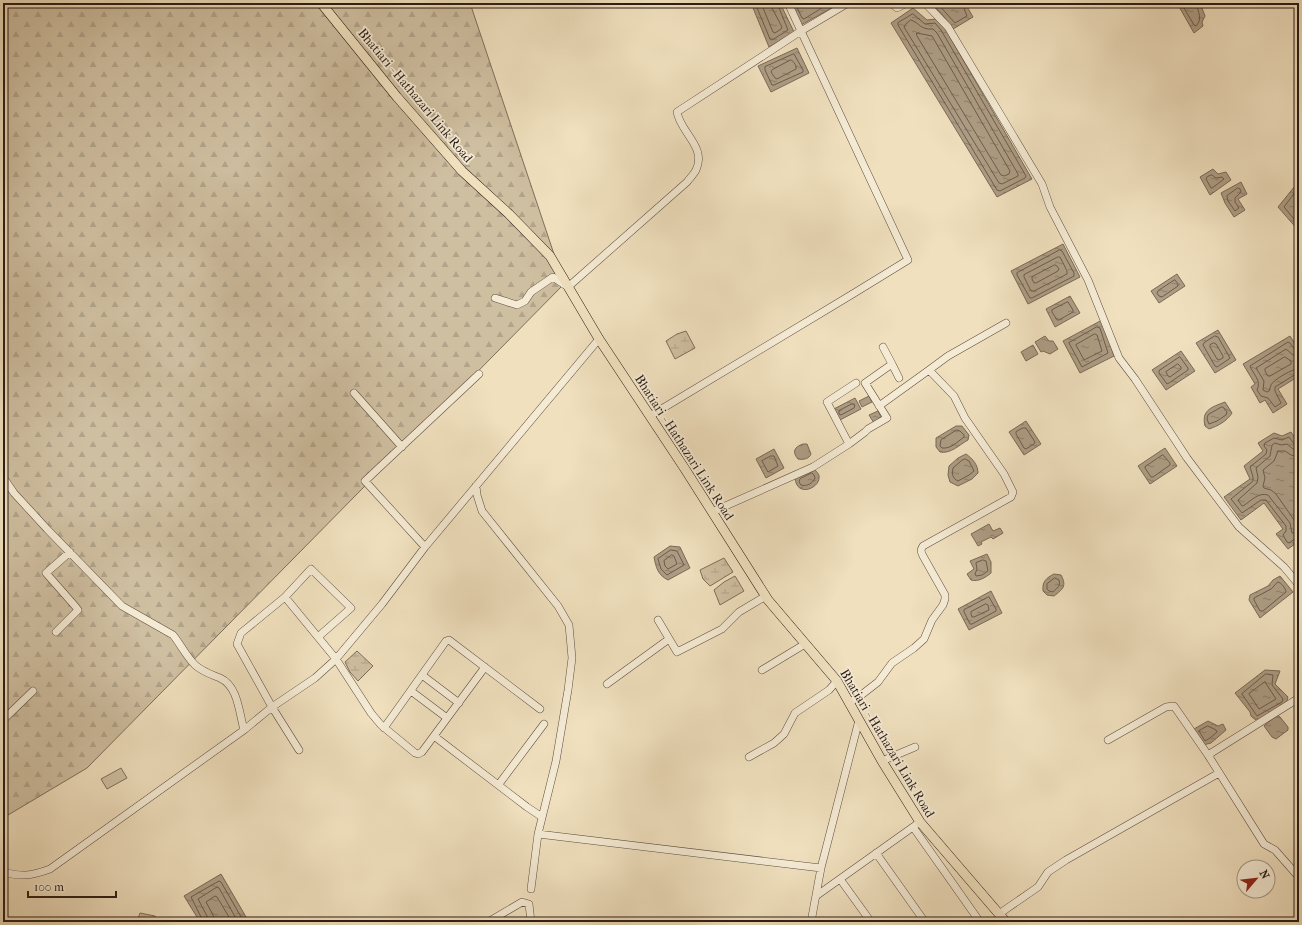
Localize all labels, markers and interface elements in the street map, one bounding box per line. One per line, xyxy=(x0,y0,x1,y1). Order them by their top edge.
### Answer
street label: Bhatiari - Hathazari Link Road xyxy=(355,25,477,166)
street label: Bhatiari - Hathazari Link Road xyxy=(632,372,738,524)
street label: Bhatiari - Hathazari Link Road xyxy=(837,666,938,821)
north arrow xyxy=(1236,859,1276,899)
text: N xyxy=(1257,868,1272,882)
scale bar xyxy=(28,873,116,899)
text: 100 m xyxy=(34,880,64,894)

